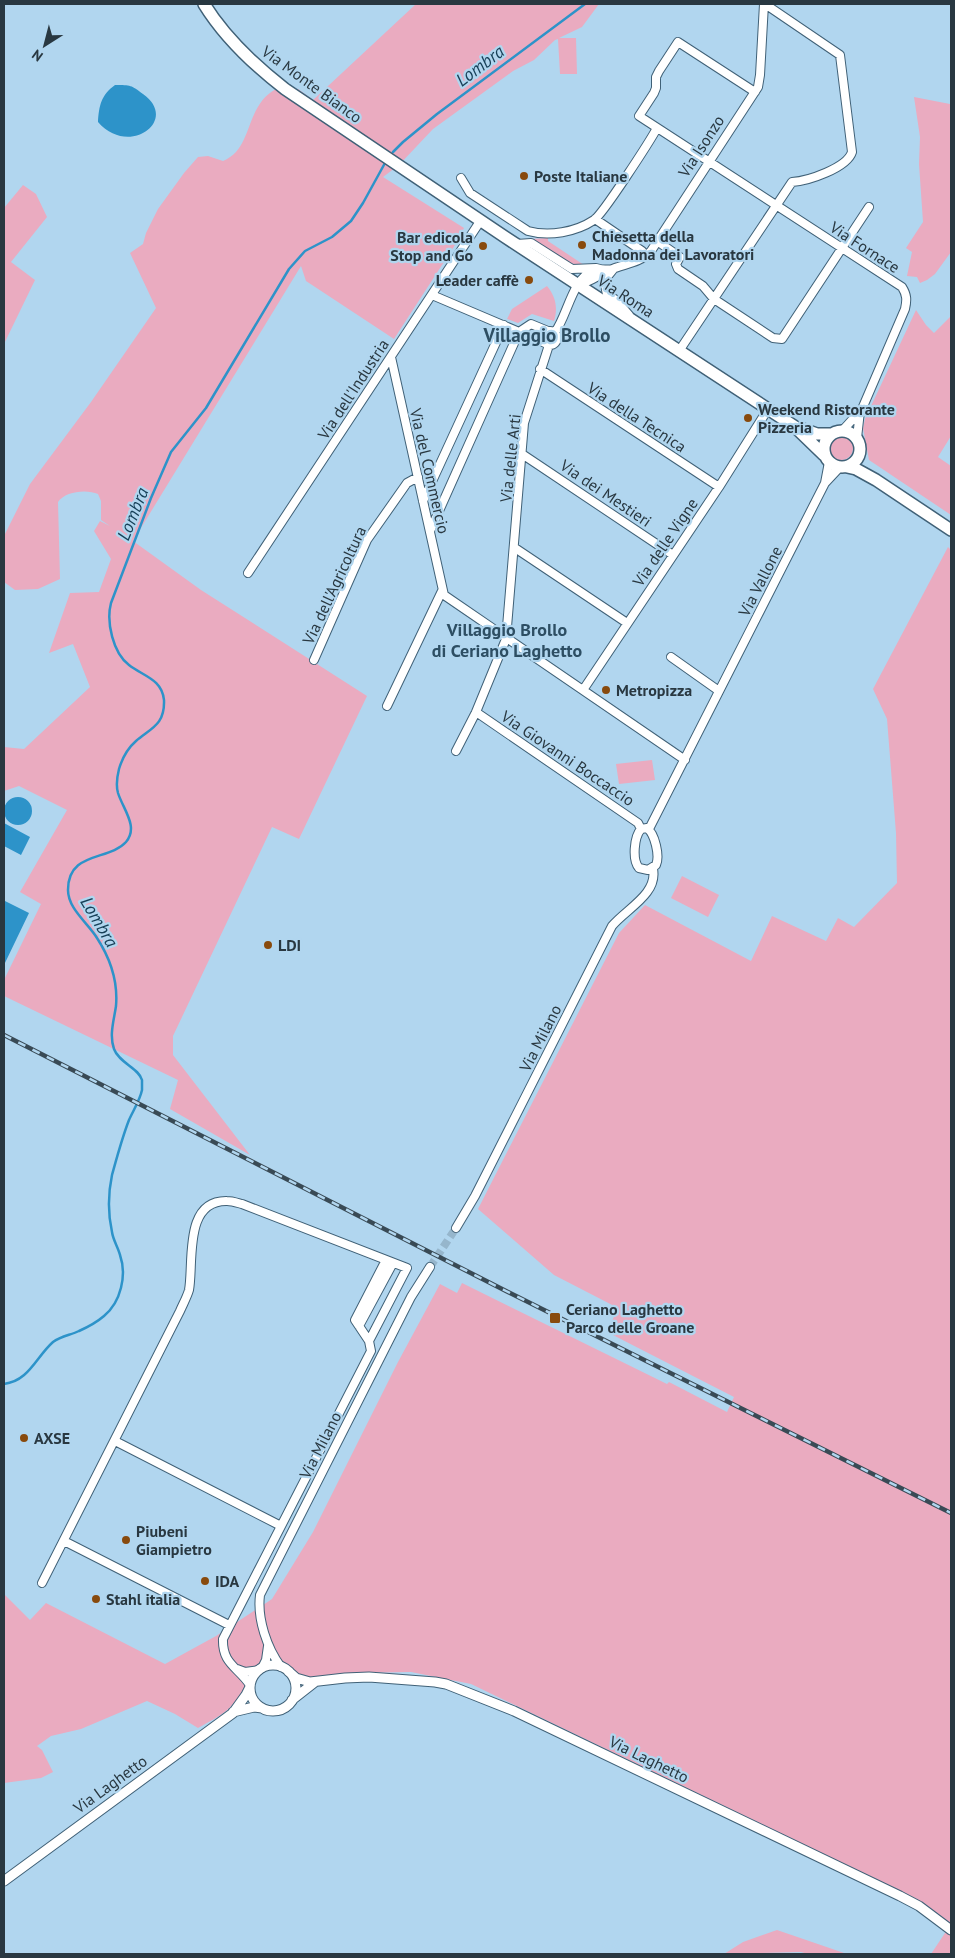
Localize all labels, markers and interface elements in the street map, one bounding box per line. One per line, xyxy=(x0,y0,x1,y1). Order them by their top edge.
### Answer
north arrow xyxy=(20,20,70,70)
street label: Via Monte Bianco xyxy=(257,40,366,127)
water label: Lombra xyxy=(451,40,509,91)
text: N xyxy=(28,46,46,66)
street label: Via Isonzo xyxy=(673,111,728,182)
place label: Poste Italiane xyxy=(534,166,627,186)
marker: Poste Italiane xyxy=(518,170,530,182)
street label: Via Fornace xyxy=(825,216,904,277)
place label: Chiesetta della Madonna dei Lavoratori xyxy=(592,226,754,264)
place label: Bar edicola Stop and Go xyxy=(390,227,473,265)
marker: Chiesetta della Madonna dei Lavoratori xyxy=(576,239,588,251)
marker: Bar edicola Stop and Go xyxy=(477,240,489,252)
place label: Leader caffè xyxy=(436,270,519,290)
street label: Via Roma xyxy=(593,270,658,322)
marker: Leader caffè xyxy=(523,274,535,286)
district label: Villaggio Brollo xyxy=(482,323,611,347)
street label: Via dell'Industria xyxy=(313,335,393,444)
street label: Via della Tecnica xyxy=(583,377,690,456)
place label: Weekend Ristorante Pizzeria xyxy=(758,399,895,437)
street label: Via del Commercio xyxy=(406,405,454,536)
marker: Weekend Ristorante Pizzeria xyxy=(742,412,754,424)
street label: Via delle Arti xyxy=(495,413,525,504)
street label: Via dei Mestieri xyxy=(556,455,656,531)
water label: Lombra xyxy=(112,484,154,544)
street label: Via delle Vigne xyxy=(628,494,702,591)
street label: Via dell'Agricoltura xyxy=(297,523,370,648)
street label: Via Vallone xyxy=(733,543,786,620)
district label: Villaggio Brollo di Ceriano Laghetto xyxy=(432,618,582,662)
place label: Metropizza xyxy=(616,680,692,700)
marker: Metropizza xyxy=(600,684,612,696)
street label: Via Giovanni Boccaccio xyxy=(497,705,639,810)
water label: Lombra xyxy=(75,892,124,951)
place label: LDI xyxy=(278,935,301,955)
marker: LDI xyxy=(262,939,274,951)
street label: Via Milano xyxy=(514,1001,565,1076)
place label: Ceriano Laghetto Parco delle Groane xyxy=(566,1299,694,1337)
marker: Ceriano Laghetto Parco delle Groane xyxy=(548,1311,562,1325)
street label: Via Milano xyxy=(294,1408,345,1483)
place label: AXSE xyxy=(34,1428,70,1448)
marker: AXSE xyxy=(18,1432,30,1444)
place label: Piubeni Giampietro xyxy=(136,1521,212,1559)
marker: Piubeni Giampietro xyxy=(120,1534,132,1546)
place label: IDA xyxy=(215,1571,239,1591)
marker: IDA xyxy=(199,1575,211,1587)
place label: Stahl italia xyxy=(106,1589,180,1609)
marker: Stahl italia xyxy=(90,1593,102,1605)
street label: Via Laghetto xyxy=(605,1731,692,1787)
street label: Via Laghetto xyxy=(68,1751,151,1818)

